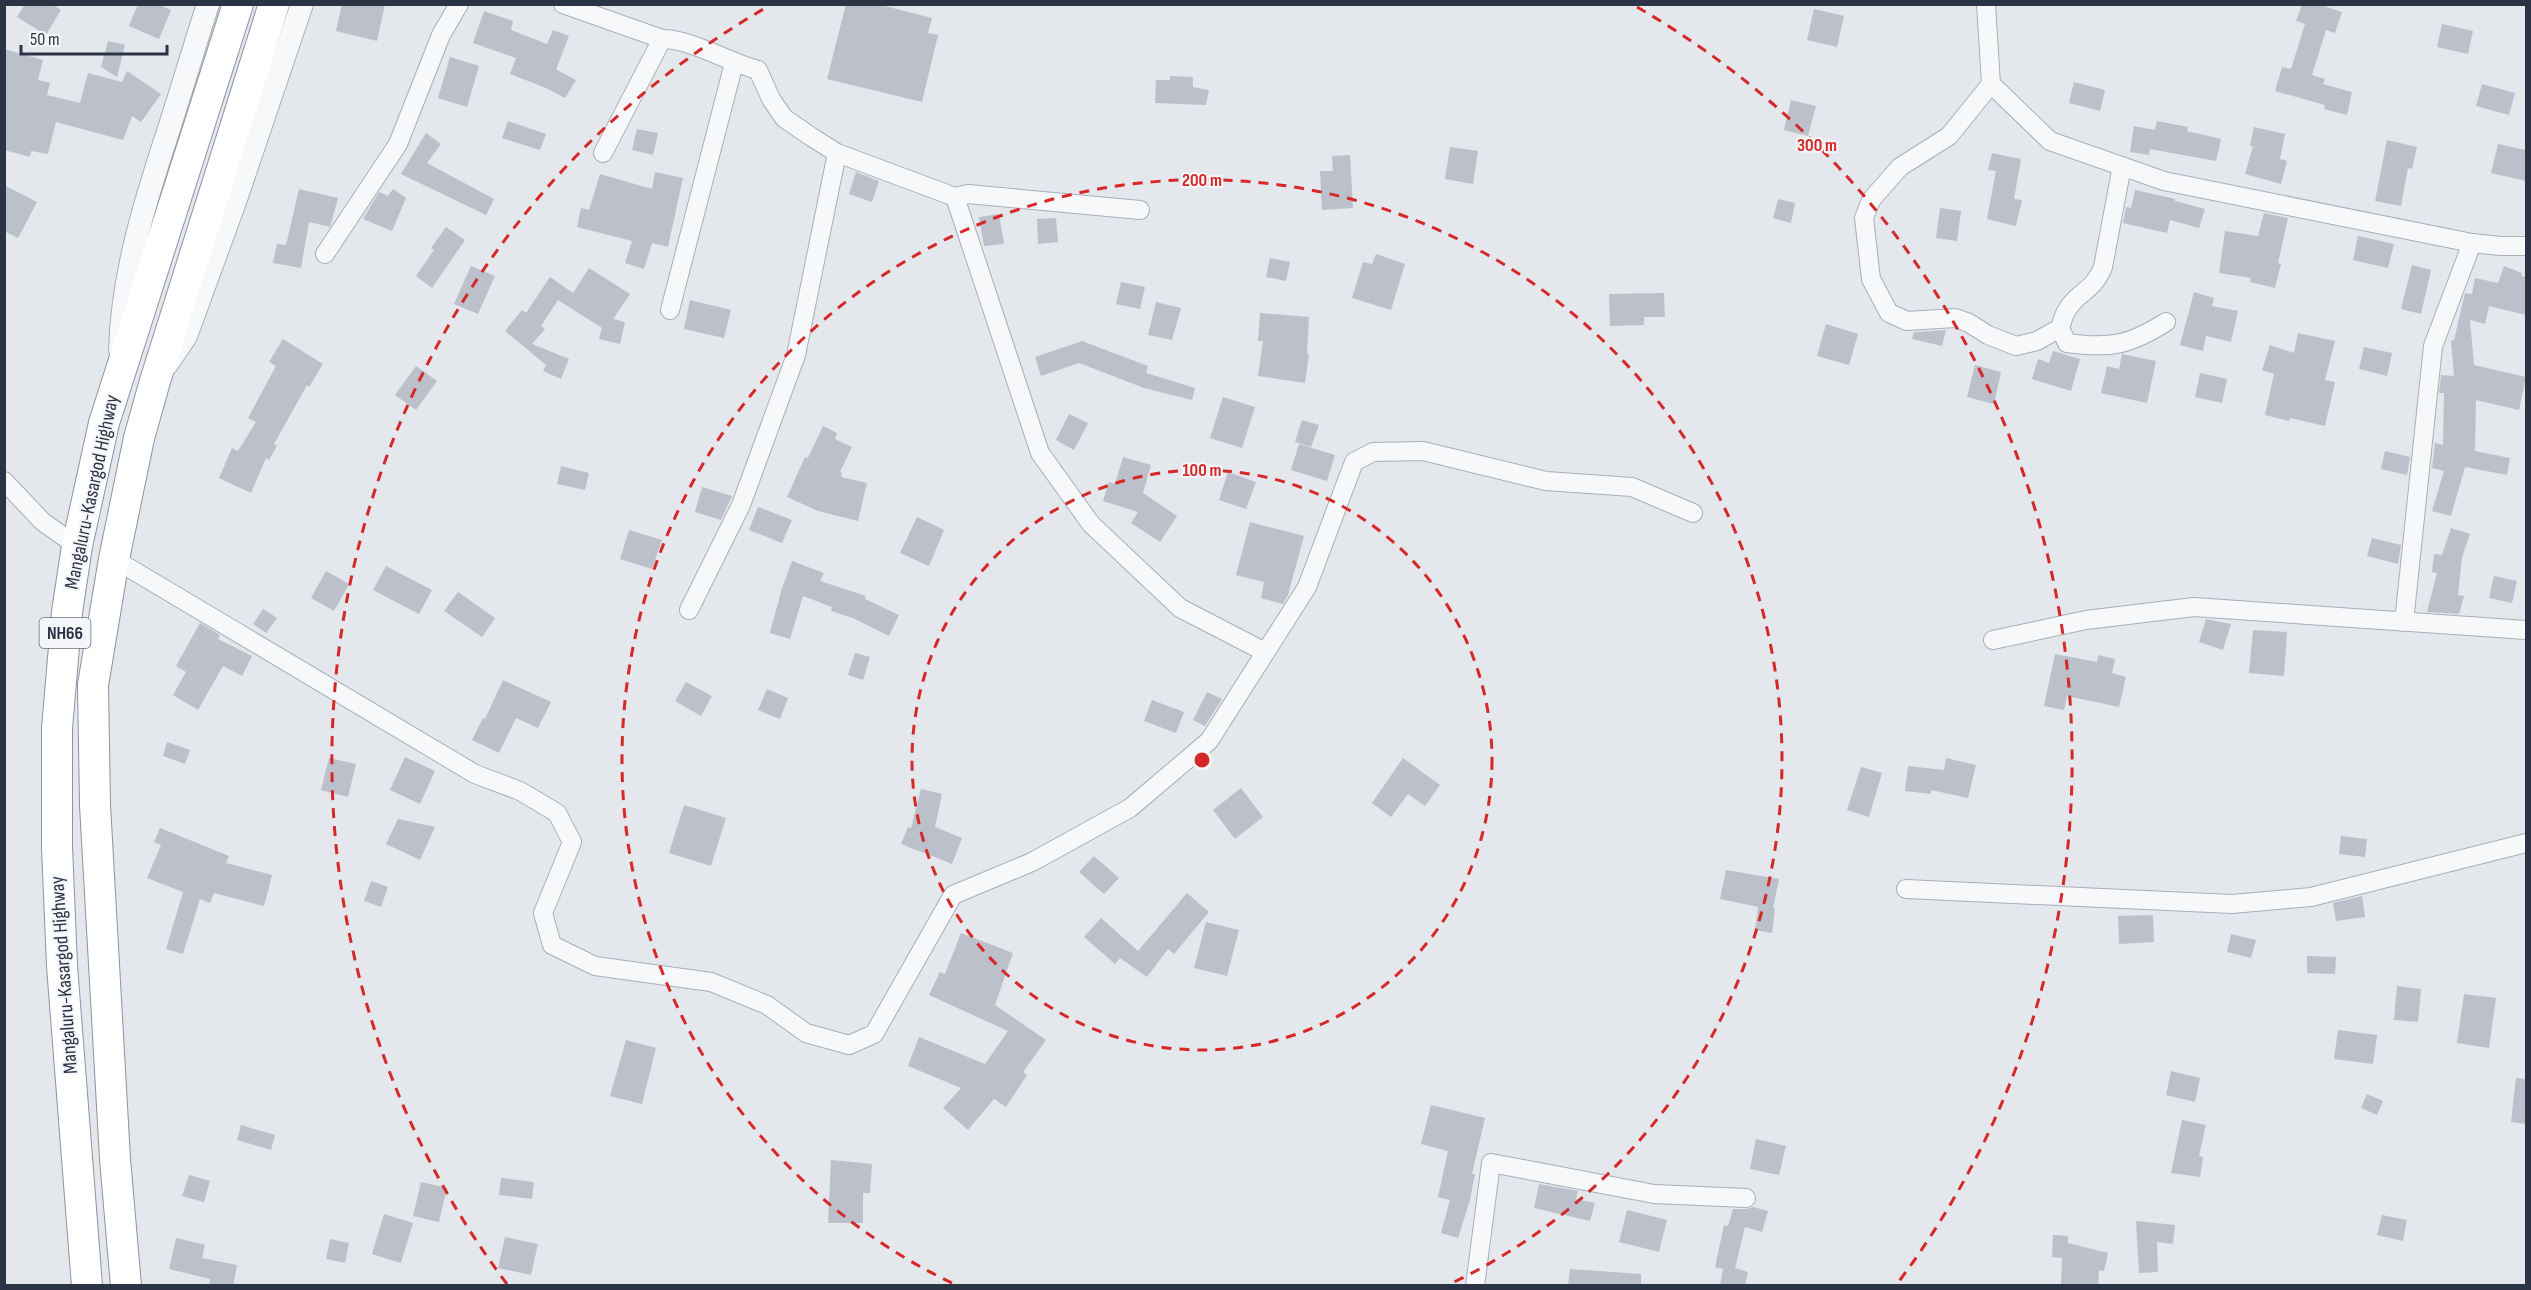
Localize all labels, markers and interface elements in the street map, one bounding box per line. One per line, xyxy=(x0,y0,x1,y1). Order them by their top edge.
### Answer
scale bar xyxy=(21,18,166,56)
text: 50 m xyxy=(30,29,60,50)
text: 300 m xyxy=(1797,135,1837,156)
text: 200 m xyxy=(1182,170,1222,191)
street label: Mangaluru-Kasargod Highway xyxy=(60,392,124,591)
text: 100 m xyxy=(1183,460,1222,481)
road number: NH66 xyxy=(40,618,90,648)
centre of rings xyxy=(1192,750,1212,770)
street label: Mangaluru-Kasargod Highway xyxy=(45,875,83,1075)

